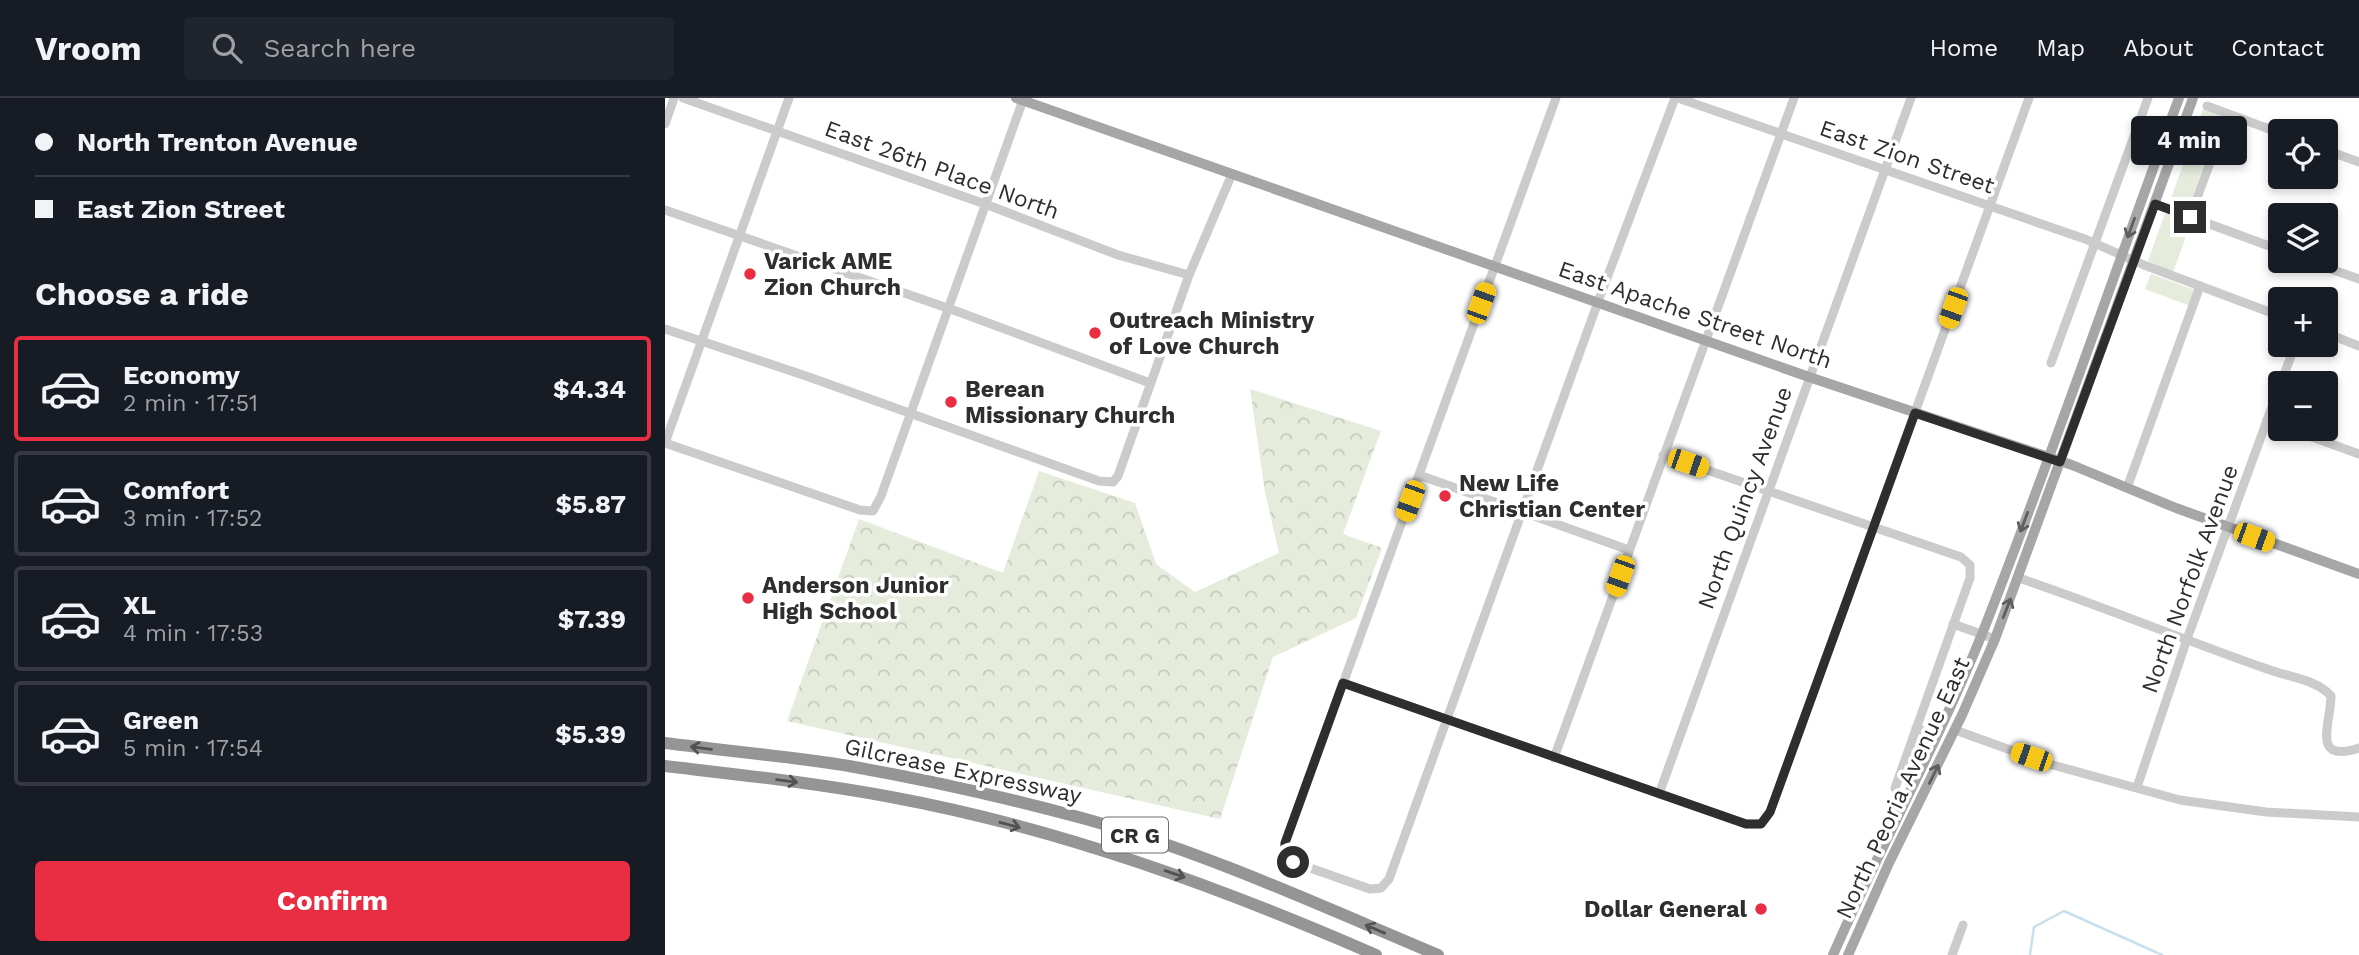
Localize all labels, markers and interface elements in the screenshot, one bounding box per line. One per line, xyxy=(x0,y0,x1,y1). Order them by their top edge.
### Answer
search box xyxy=(184,17,674,80)
text: Vroom xyxy=(35,29,142,68)
icon: search xyxy=(208,29,246,67)
text: Search here xyxy=(264,33,416,63)
text: Home xyxy=(1930,34,1998,62)
text: Map xyxy=(2036,34,2085,62)
text: About xyxy=(2123,34,2193,62)
text: Contact xyxy=(2231,34,2324,62)
street label: East Zion Street xyxy=(1816,114,1998,200)
street label: East 26th Place North xyxy=(821,115,1063,225)
callout: 4 min xyxy=(2132,116,2248,164)
map controls xyxy=(2268,119,2338,441)
button: locate xyxy=(2268,119,2338,189)
text: North Trenton Avenue xyxy=(77,127,358,157)
text: 4 min xyxy=(2157,127,2221,154)
text: East Zion Street xyxy=(77,194,285,224)
route end xyxy=(2174,201,2206,233)
button: layers xyxy=(2268,203,2338,273)
one-way arrow xyxy=(2124,216,2136,238)
place label: Varick AME Zion Church xyxy=(764,248,901,301)
street label: East Apache Street North xyxy=(1555,255,1835,375)
marker: Varick AME Zion Church xyxy=(742,266,758,282)
text: Choose a ride xyxy=(35,275,249,313)
car xyxy=(1464,280,1499,326)
car xyxy=(1936,285,1971,331)
button: + xyxy=(2268,287,2338,357)
place label: Outreach Ministry of Love Church xyxy=(1109,307,1314,360)
marker: Outreach Ministry of Love Church xyxy=(1087,325,1103,341)
icon: car xyxy=(39,357,102,420)
text: Economy xyxy=(123,360,240,390)
button: − xyxy=(2268,371,2338,441)
text: $4.34 xyxy=(553,374,626,404)
place label: Berean Missionary Church xyxy=(965,376,1175,429)
street label: North Quincy Avenue xyxy=(1692,383,1798,613)
text: 2 min · 17:51 xyxy=(123,390,258,417)
marker: Berean Missionary Church xyxy=(943,394,959,410)
car xyxy=(1665,446,1712,480)
street label: North Norfolk Avenue xyxy=(2136,461,2244,697)
place label: New Life Christian Center xyxy=(1459,470,1645,523)
icon: car xyxy=(39,472,102,535)
text: Comfort xyxy=(123,475,229,505)
car xyxy=(1393,478,1428,524)
marker: New Life Christian Center xyxy=(1437,488,1453,504)
text: $5.87 xyxy=(555,489,626,519)
text: 3 min · 17:52 xyxy=(123,505,262,532)
one-way arrow xyxy=(2016,511,2029,532)
car xyxy=(2231,520,2278,554)
car xyxy=(1603,553,1638,599)
place label: Anderson Junior High School xyxy=(762,572,949,625)
icon: car xyxy=(39,587,102,650)
text: XL xyxy=(123,590,156,620)
marker: Anderson Junior High School xyxy=(740,590,756,606)
one-way arrow xyxy=(2001,598,2014,620)
text: $7.39 xyxy=(558,604,626,634)
text: 4 min · 17:53 xyxy=(123,620,263,647)
street label: North Peoria Avenue East xyxy=(1830,653,1976,923)
icon: car xyxy=(39,702,102,765)
text: Green xyxy=(123,705,199,735)
text: $5.39 xyxy=(555,719,626,749)
street label: Gilcrease Expressway xyxy=(842,733,1084,809)
text: 5 min · 17:54 xyxy=(123,735,263,762)
car xyxy=(2008,740,2055,774)
one-way arrow xyxy=(691,741,713,754)
one-way arrow xyxy=(1927,764,1941,785)
one-way arrow xyxy=(775,774,798,787)
road number: CR G xyxy=(1102,818,1168,852)
one-way arrow xyxy=(998,819,1021,832)
route start xyxy=(1277,846,1309,878)
button: Confirm xyxy=(35,861,630,941)
one-way arrow xyxy=(1164,868,1186,881)
place label: Dollar General xyxy=(1584,896,1747,923)
marker: Dollar General xyxy=(1753,901,1769,917)
one-way arrow xyxy=(1365,921,1387,934)

